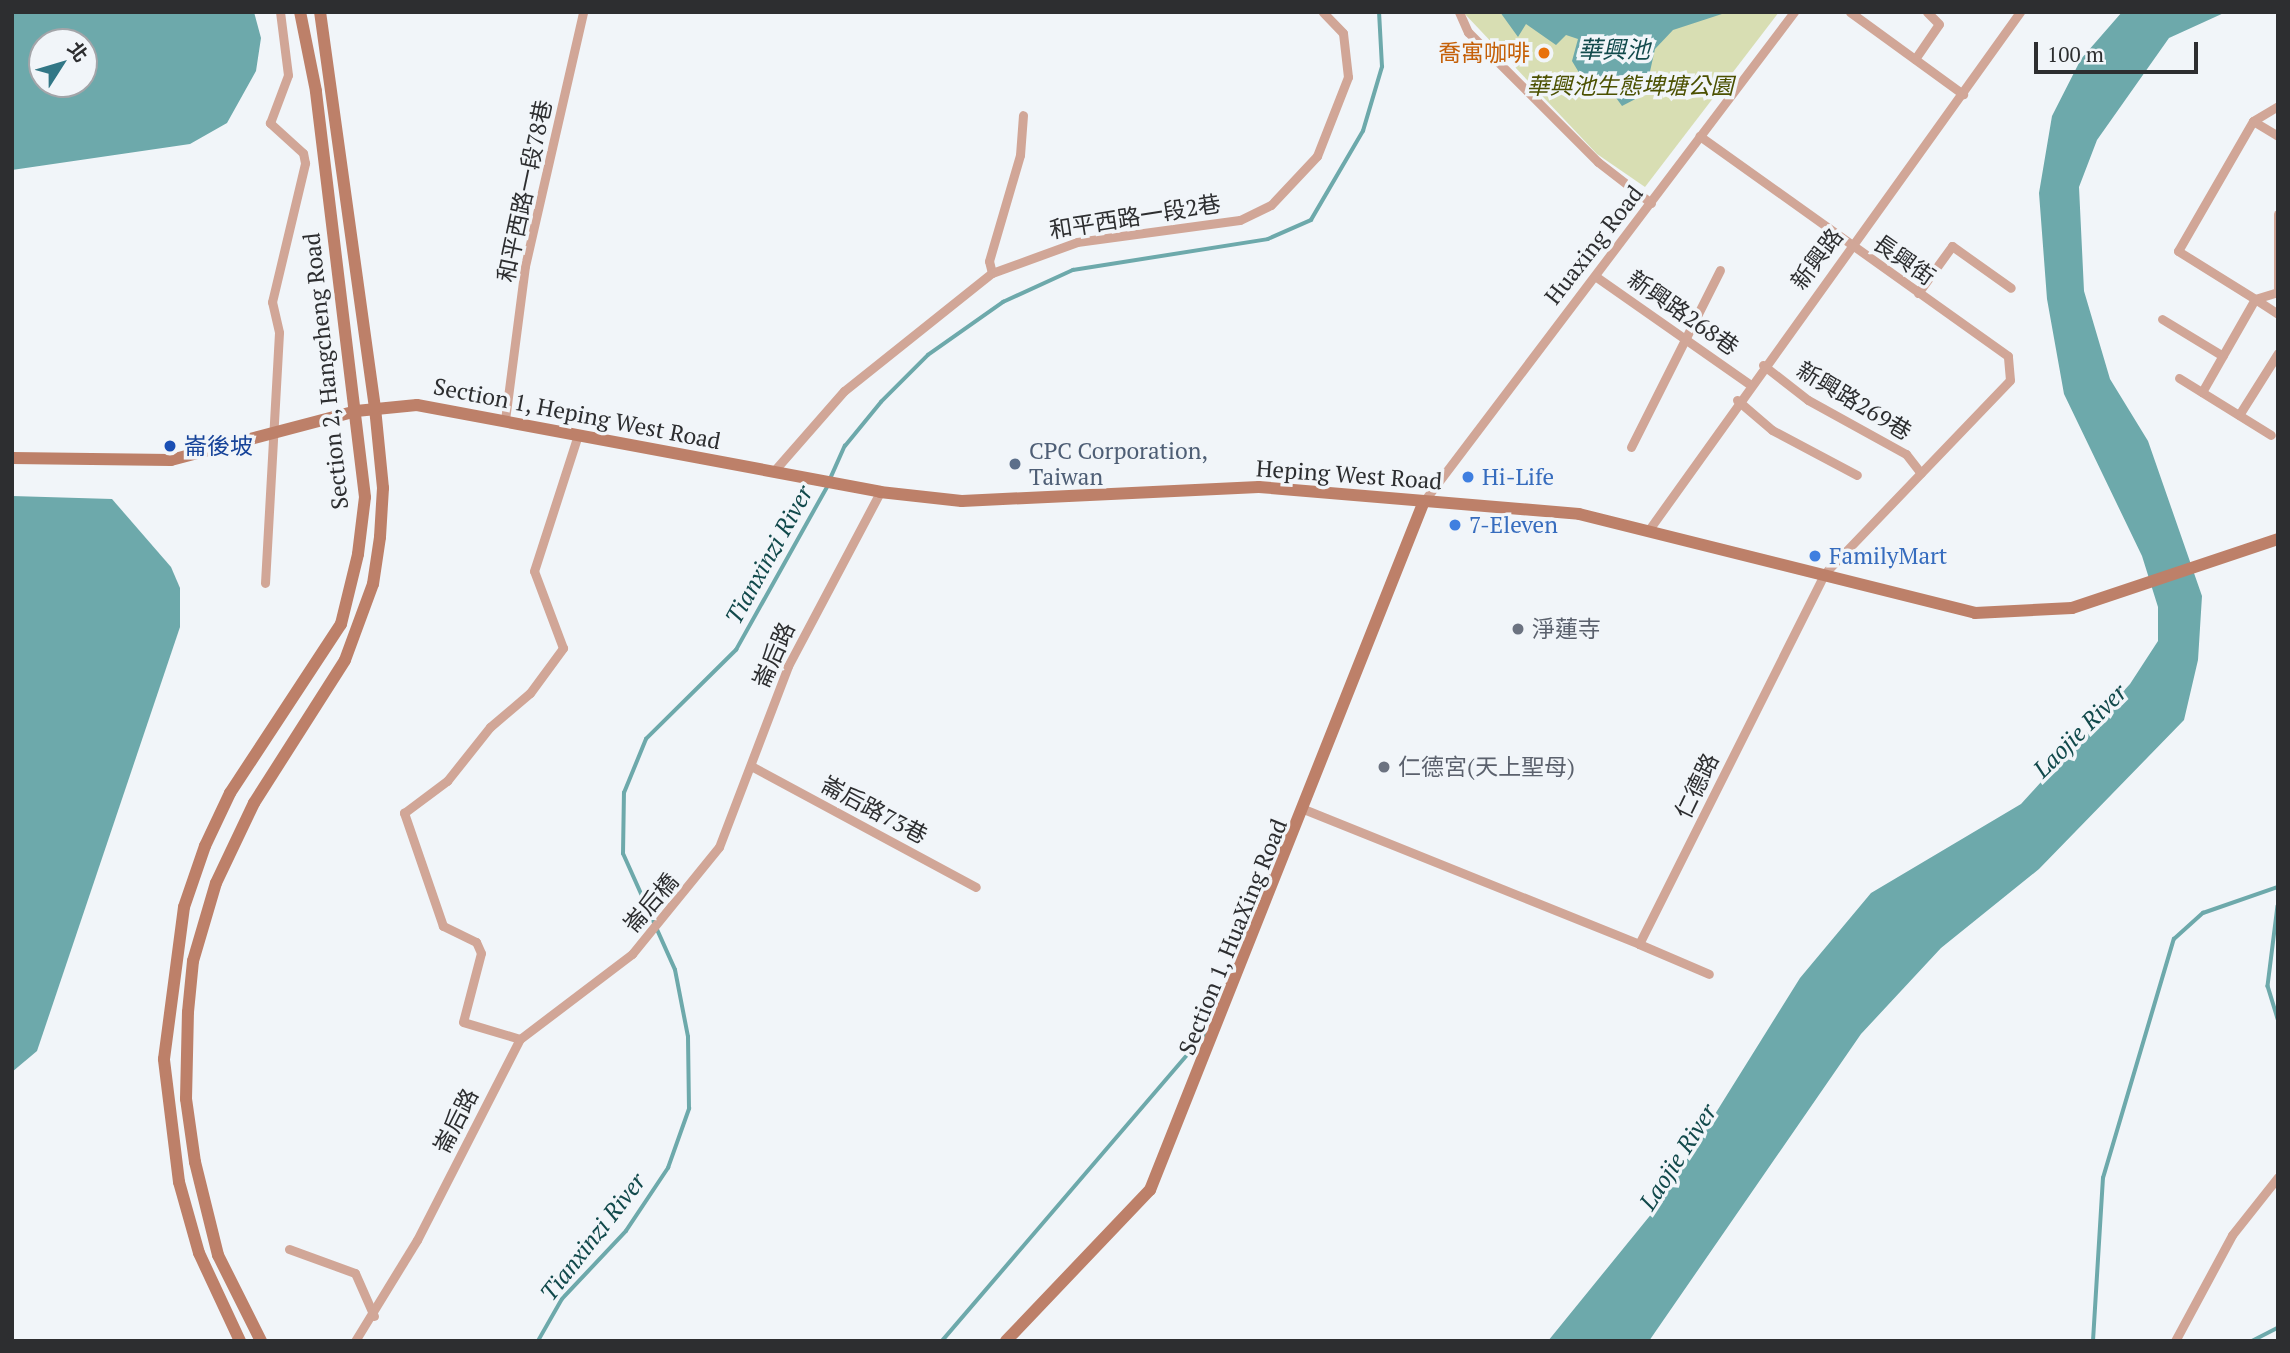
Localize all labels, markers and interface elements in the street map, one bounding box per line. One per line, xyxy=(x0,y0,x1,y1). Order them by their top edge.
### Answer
north arrow xyxy=(28,28,98,98)
scale bar xyxy=(2038,28,2202,72)
text: 北 xyxy=(63,36,94,66)
water label: 華興池 xyxy=(1578,36,1650,64)
place label: 喬寓咖啡 xyxy=(1438,39,1530,67)
text: 100 m xyxy=(2047,40,2104,68)
marker: 喬寓咖啡 xyxy=(1536,45,1552,61)
park label: 華興池生態埤塘公園 xyxy=(1527,72,1733,100)
street label: 和平西路一段78巷 xyxy=(492,97,558,285)
street label: Huaxing Road xyxy=(1539,180,1649,310)
street label: 和平西路一段2巷 xyxy=(1047,190,1223,244)
street label: 新興路 xyxy=(1785,223,1849,295)
street label: 長興街 xyxy=(1868,229,1940,291)
street label: Section 2, Hangcheng Road xyxy=(298,231,354,511)
street label: 新興路268巷 xyxy=(1622,265,1744,361)
street label: 新興路269巷 xyxy=(1792,356,1916,446)
street label: Section 1, Heping West Road xyxy=(431,373,723,455)
place label: 崙後坡 xyxy=(184,432,253,460)
place label: CPC Corporation, Taiwan xyxy=(1029,437,1208,491)
marker: 崙後坡 xyxy=(162,438,178,454)
street label: Heping West Road xyxy=(1255,455,1443,495)
marker: CPC Corporation, Taiwan xyxy=(1007,456,1023,472)
place label: Hi-Life xyxy=(1482,463,1554,491)
marker: Hi-Life xyxy=(1460,469,1476,485)
water label: Tianxinzi River xyxy=(719,481,819,629)
place label: 7-Eleven xyxy=(1469,511,1558,539)
marker: 7-Eleven xyxy=(1447,517,1463,533)
place label: FamilyMart xyxy=(1829,542,1947,570)
marker: FamilyMart xyxy=(1807,548,1823,564)
place label: 淨蓮寺 xyxy=(1532,615,1601,643)
street label: 崙后路 xyxy=(747,618,801,692)
marker: 淨蓮寺 xyxy=(1510,621,1526,637)
water label: Laojie River xyxy=(2027,678,2133,784)
street label: 仁德路 xyxy=(1669,749,1725,823)
place label: 仁德宮(天上聖母) xyxy=(1398,753,1575,781)
marker: 仁德宮(天上聖母) xyxy=(1376,759,1392,775)
street label: 崙后路73巷 xyxy=(816,770,932,850)
street label: Section 1, HuaXing Road xyxy=(1173,815,1293,1059)
street label: 崙后橋 xyxy=(618,868,684,938)
street label: 崙后路 xyxy=(428,1084,484,1158)
water label: Laojie River xyxy=(1633,1099,1723,1215)
water label: Tianxinzi River xyxy=(534,1168,652,1306)

